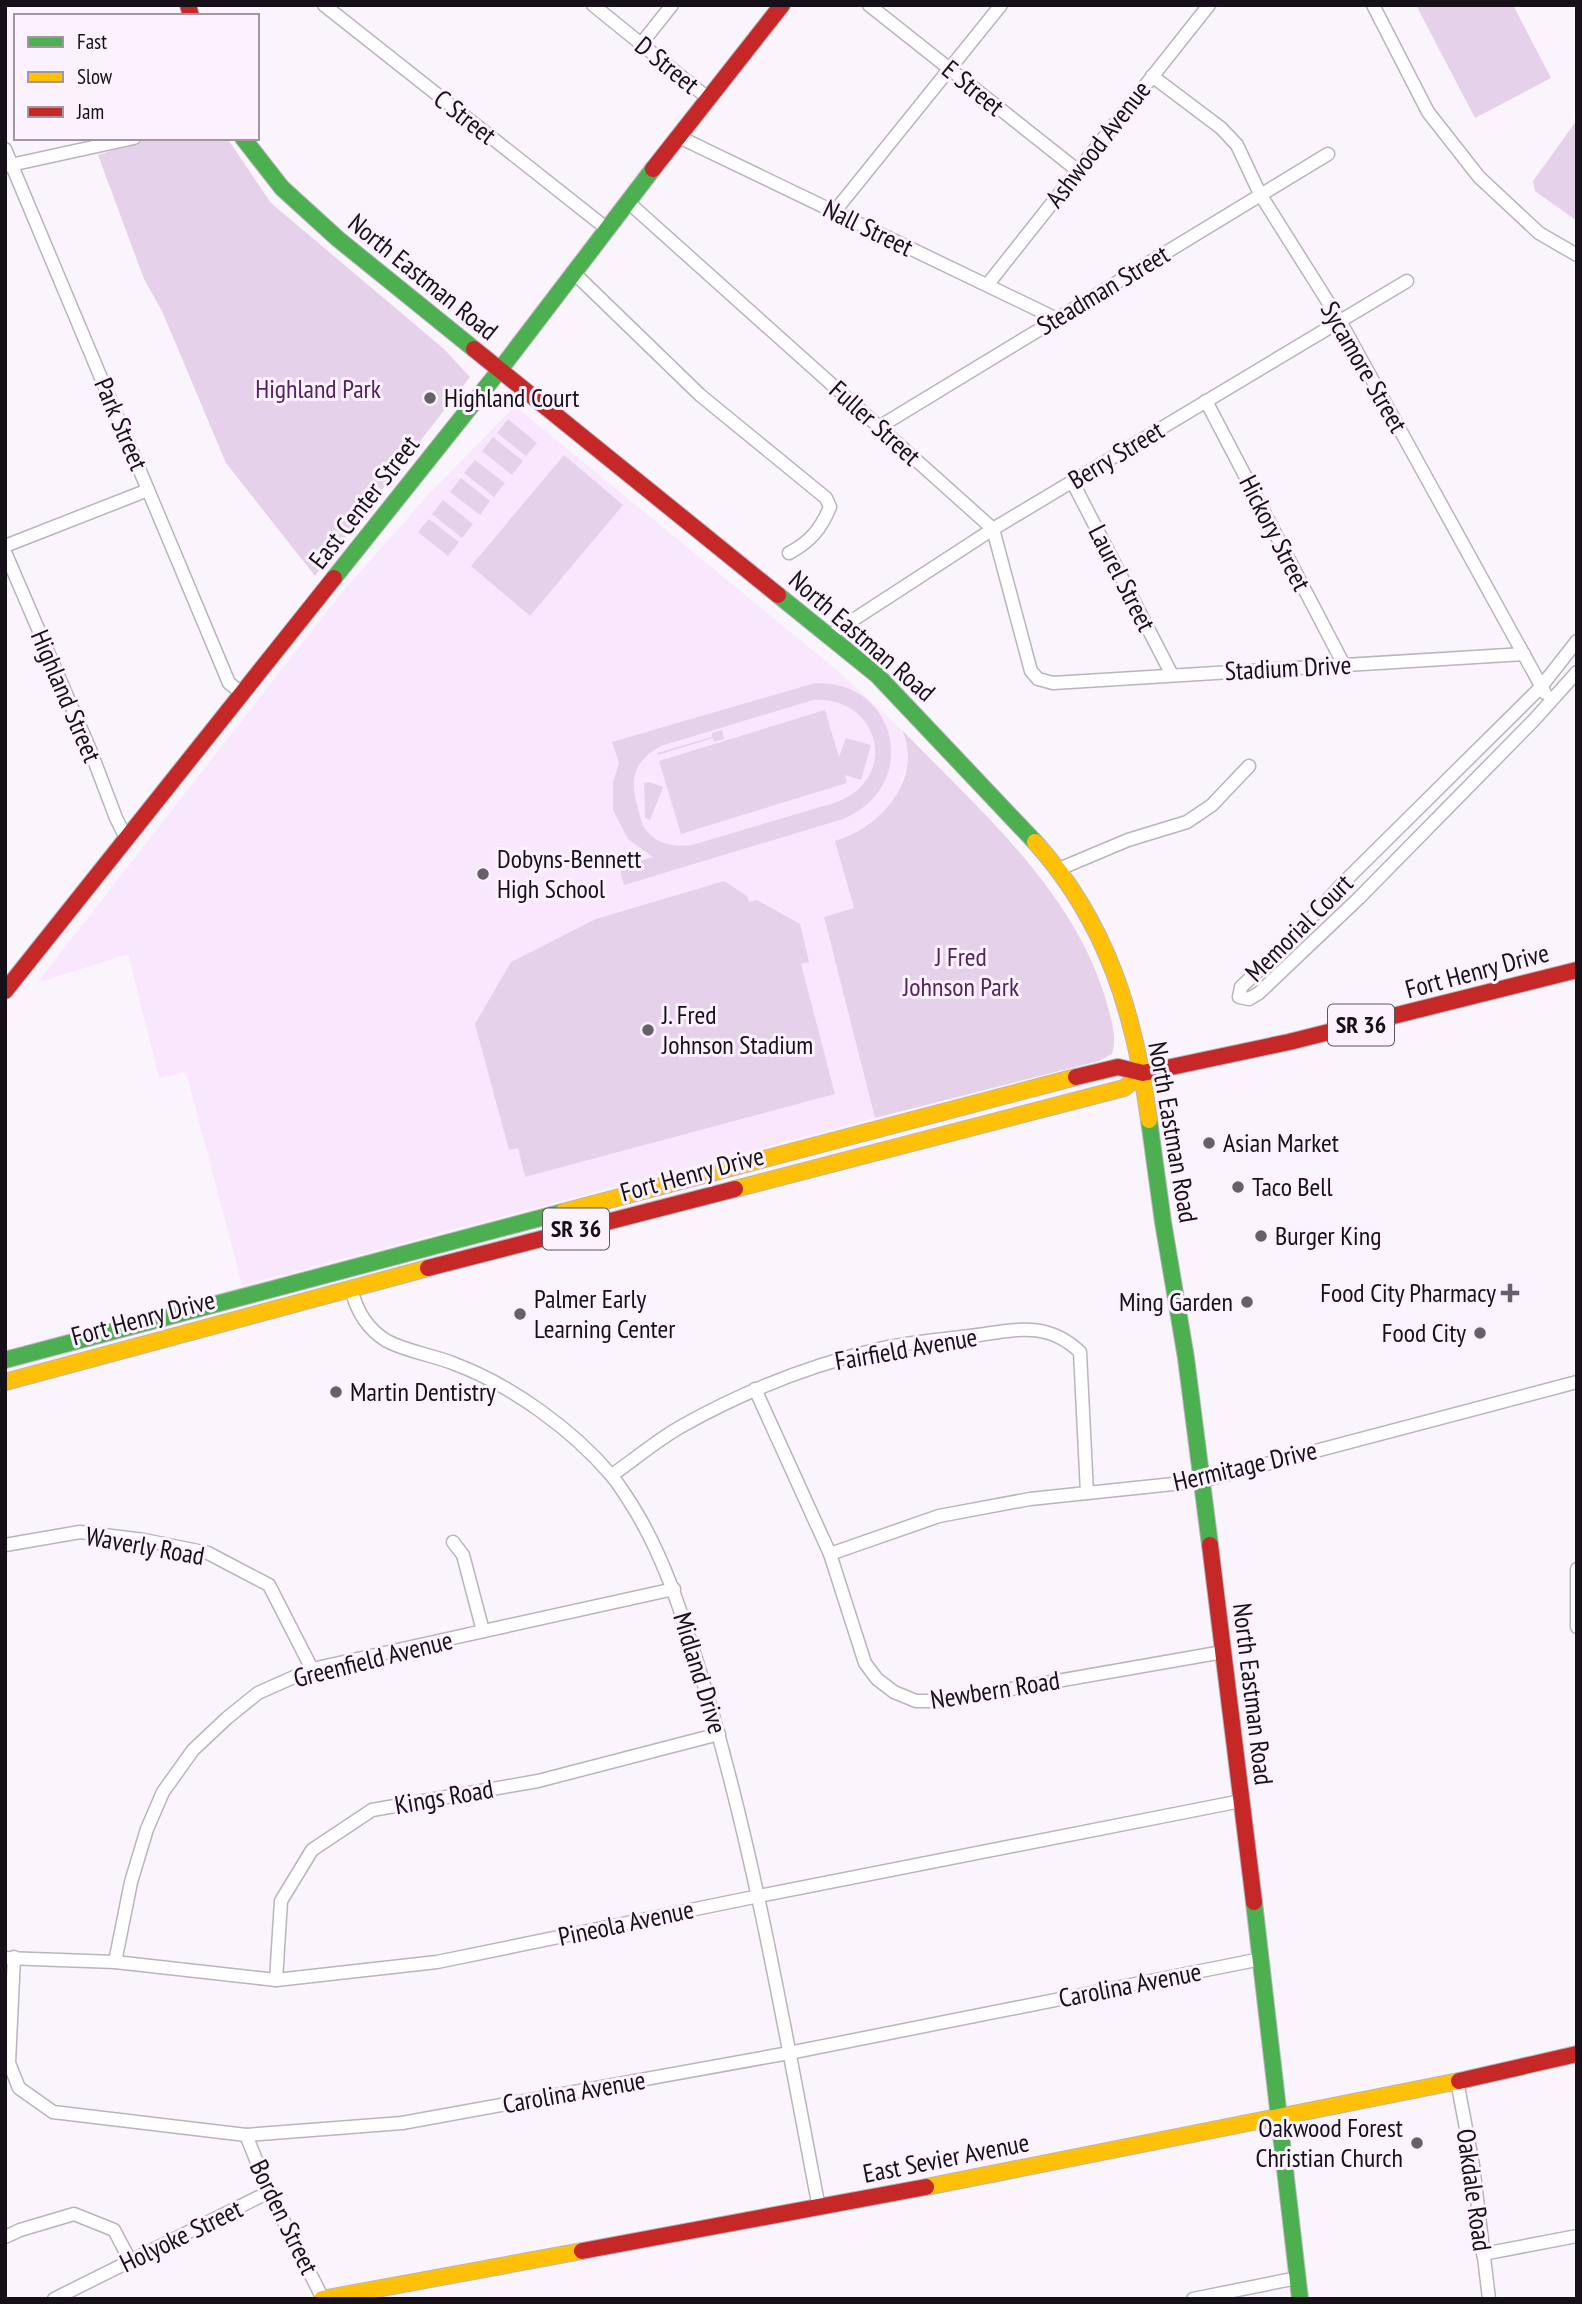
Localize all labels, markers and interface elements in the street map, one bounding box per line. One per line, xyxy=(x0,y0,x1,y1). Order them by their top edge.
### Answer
legend xyxy=(14,14,259,140)
text: Fast xyxy=(77,28,107,55)
street label: D Street xyxy=(629,29,706,100)
street label: E Street xyxy=(936,53,1011,123)
text: Slow xyxy=(77,63,113,90)
street label: Ashwood Avenue xyxy=(1038,74,1157,214)
street label: C Street xyxy=(427,82,503,151)
text: Jam xyxy=(76,98,104,125)
street label: Nall Street xyxy=(818,192,919,263)
street label: North Eastman Road xyxy=(342,206,505,347)
street label: Steadman Street xyxy=(1031,237,1175,342)
street label: Sycamore Street xyxy=(1314,295,1415,438)
park label: Highland Park xyxy=(255,372,381,405)
street label: Park Street xyxy=(87,373,156,475)
street label: Fuller Street xyxy=(823,373,928,472)
place label: Highland Court xyxy=(444,381,580,414)
marker: Highland Court xyxy=(422,390,438,406)
street label: Berry Street xyxy=(1062,413,1169,496)
street label: East Center Street xyxy=(301,428,426,575)
street label: Hickory Street xyxy=(1232,469,1319,596)
street label: Laurel Street xyxy=(1082,519,1163,637)
street label: North Eastman Road xyxy=(782,563,942,708)
street label: Highland Street xyxy=(24,625,109,767)
street label: Stadium Drive xyxy=(1224,648,1352,687)
place label: Dobyns-Bennett High School xyxy=(497,842,641,905)
marker: Dobyns-Bennett High School xyxy=(475,866,491,882)
street label: Memorial Court xyxy=(1238,867,1359,988)
street label: Fort Henry Drive xyxy=(1401,936,1552,1006)
park label: J Fred Johnson Park xyxy=(902,940,1019,1003)
place label: J. Fred Johnson Stadium xyxy=(661,998,813,1061)
road number: SR 36 xyxy=(1328,1004,1394,1045)
marker: J. Fred Johnson Stadium xyxy=(640,1022,656,1038)
street label: North Eastman Road xyxy=(1141,1039,1206,1225)
place label: Asian Market xyxy=(1223,1126,1339,1159)
marker: Asian Market xyxy=(1201,1135,1217,1151)
street label: Fort Henry Drive xyxy=(616,1139,767,1209)
place label: Taco Bell xyxy=(1252,1170,1332,1203)
marker: Taco Bell xyxy=(1230,1179,1246,1195)
road number: SR 36 xyxy=(543,1209,609,1250)
place label: Burger King xyxy=(1275,1219,1381,1252)
marker: Burger King xyxy=(1253,1228,1269,1244)
place label: Food City Pharmacy xyxy=(1320,1276,1496,1309)
place label: Palmer Early Learning Center xyxy=(534,1282,675,1345)
street label: Fort Henry Drive xyxy=(67,1283,218,1353)
place label: Ming Garden xyxy=(1119,1285,1233,1318)
marker: Food City Pharmacy xyxy=(1502,1285,1518,1301)
marker: Ming Garden xyxy=(1239,1294,1255,1310)
marker: Palmer Early Learning Center xyxy=(512,1306,528,1322)
place label: Food City xyxy=(1382,1316,1466,1349)
street label: Fairfield Avenue xyxy=(832,1320,980,1377)
marker: Food City xyxy=(1472,1325,1488,1341)
place label: Martin Dentistry xyxy=(350,1375,496,1408)
marker: Martin Dentistry xyxy=(328,1384,344,1400)
street label: Hermitage Drive xyxy=(1170,1433,1320,1498)
street label: Waverly Road xyxy=(83,1519,207,1572)
street label: North Eastman Road xyxy=(1226,1601,1281,1787)
street label: Midland Drive xyxy=(666,1608,735,1738)
street label: Greenfield Avenue xyxy=(290,1623,456,1694)
street label: Newbern Road xyxy=(928,1663,1062,1716)
street label: Kings Road xyxy=(392,1772,496,1821)
street label: Pineola Avenue xyxy=(555,1892,697,1953)
street label: Carolina Avenue xyxy=(1056,1955,1204,2014)
street label: Carolina Avenue xyxy=(500,2063,648,2120)
place label: Oakwood Forest Christian Church xyxy=(1256,2111,1403,2174)
street label: East Sevier Avenue xyxy=(860,2125,1032,2190)
street label: Oakdale Road xyxy=(1450,2127,1499,2253)
marker: Oakwood Forest Christian Church xyxy=(1409,2135,1425,2151)
street label: Borden Street xyxy=(243,2154,326,2279)
street label: Holyoke Street xyxy=(114,2192,247,2279)

